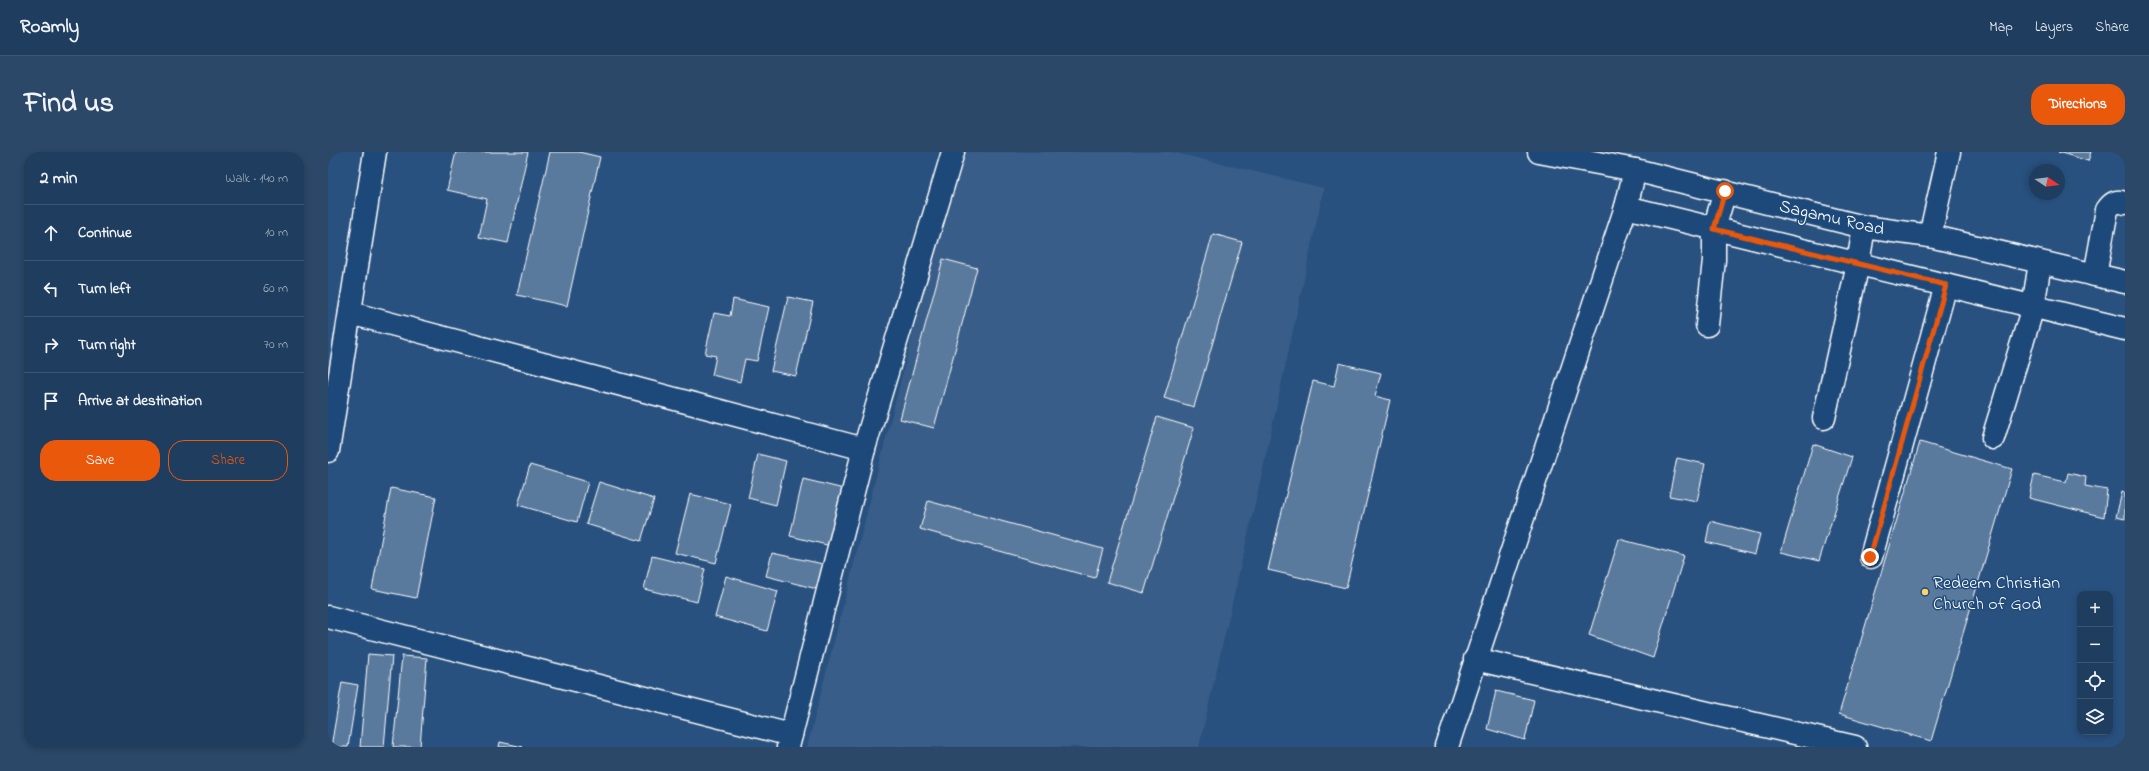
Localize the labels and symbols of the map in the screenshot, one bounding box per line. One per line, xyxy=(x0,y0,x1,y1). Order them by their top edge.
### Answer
north arrow xyxy=(2029,164,2065,200)
route start xyxy=(1716,182,1734,200)
street label: Sagamu Road xyxy=(1776,194,1887,245)
route end xyxy=(1861,548,1879,566)
place label: Redeem Christian Church of God xyxy=(1933,571,2060,618)
marker: Redeem Christian Church of God xyxy=(1920,587,1930,597)

